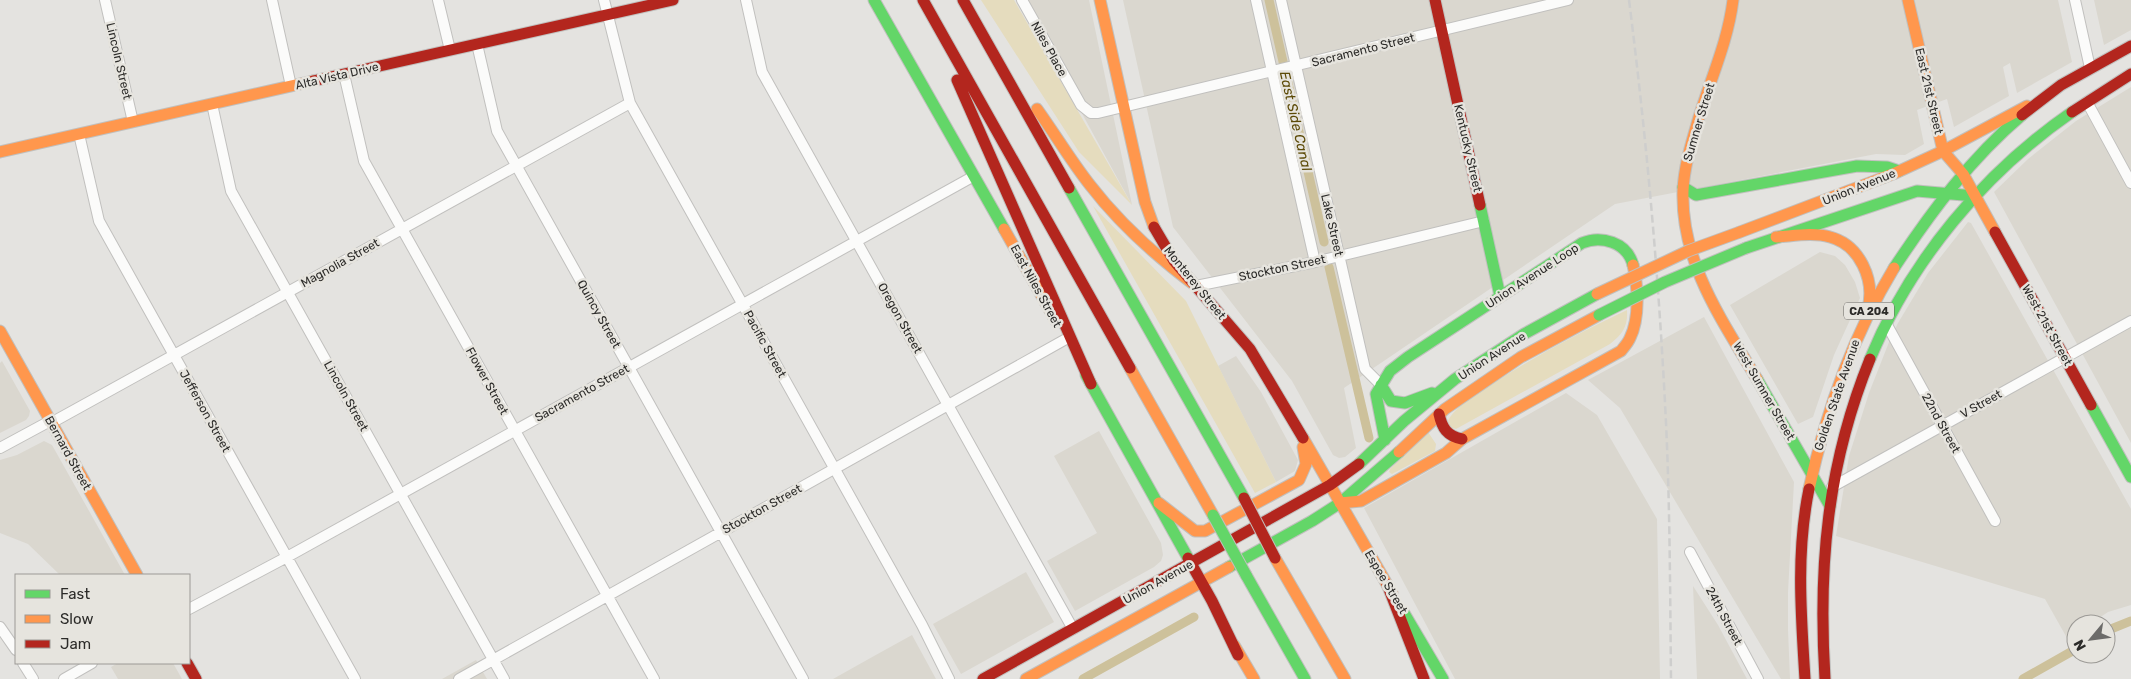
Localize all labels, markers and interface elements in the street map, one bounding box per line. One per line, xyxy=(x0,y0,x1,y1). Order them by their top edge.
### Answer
street label: Niles Place xyxy=(1028,19,1070,79)
street label: Lincoln Street xyxy=(103,21,135,101)
street label: Sacramento Street xyxy=(1310,30,1416,70)
street label: East 21st Street xyxy=(1912,46,1946,136)
street label: Alta Vista Drive xyxy=(294,60,380,92)
water label: East Side Canal xyxy=(1276,69,1315,173)
street label: Sumner Street xyxy=(1680,81,1718,163)
street label: Kentucky Street xyxy=(1451,103,1485,193)
street label: Union Avenue xyxy=(1820,166,1898,208)
street label: Lake Street xyxy=(1318,192,1346,258)
street label: Magnolia Street xyxy=(298,236,382,290)
street label: Union Avenue Loop xyxy=(1483,241,1581,311)
street label: East Niles Street xyxy=(1008,242,1065,330)
street label: Monterey Street xyxy=(1161,244,1229,323)
street label: Stockton Street xyxy=(1237,252,1327,284)
street label: Quincy Street xyxy=(574,277,624,351)
street label: Oregon Street xyxy=(875,280,925,356)
street label: West 21st Street xyxy=(2019,282,2075,368)
road number: CA 204 xyxy=(1844,302,1894,320)
street label: Pacific Street xyxy=(741,308,789,380)
street label: Union Avenue xyxy=(1456,329,1529,383)
street label: Golden State Avenue xyxy=(1811,337,1863,453)
street label: West Sumner Street xyxy=(1730,339,1798,443)
street label: Flower Street xyxy=(463,345,511,417)
street label: Lincoln Street xyxy=(321,358,371,434)
street label: Sacramento Street xyxy=(532,361,632,425)
street label: Jefferson Street xyxy=(177,368,233,455)
street label: V Street xyxy=(1958,387,2004,421)
street label: 22nd Street xyxy=(1919,391,1963,456)
street label: Bernard Street xyxy=(42,414,94,493)
street label: Stockton Street xyxy=(720,481,804,537)
street label: Espee Street xyxy=(1362,548,1411,617)
street label: Union Avenue xyxy=(1121,557,1195,607)
legend xyxy=(15,574,190,664)
street label: 24th Street xyxy=(1703,584,1745,648)
text: Fast xyxy=(60,585,90,603)
text: Slow xyxy=(60,610,93,628)
north arrow xyxy=(2066,614,2116,664)
text: Jam xyxy=(60,635,91,653)
text: N xyxy=(2070,637,2090,654)

